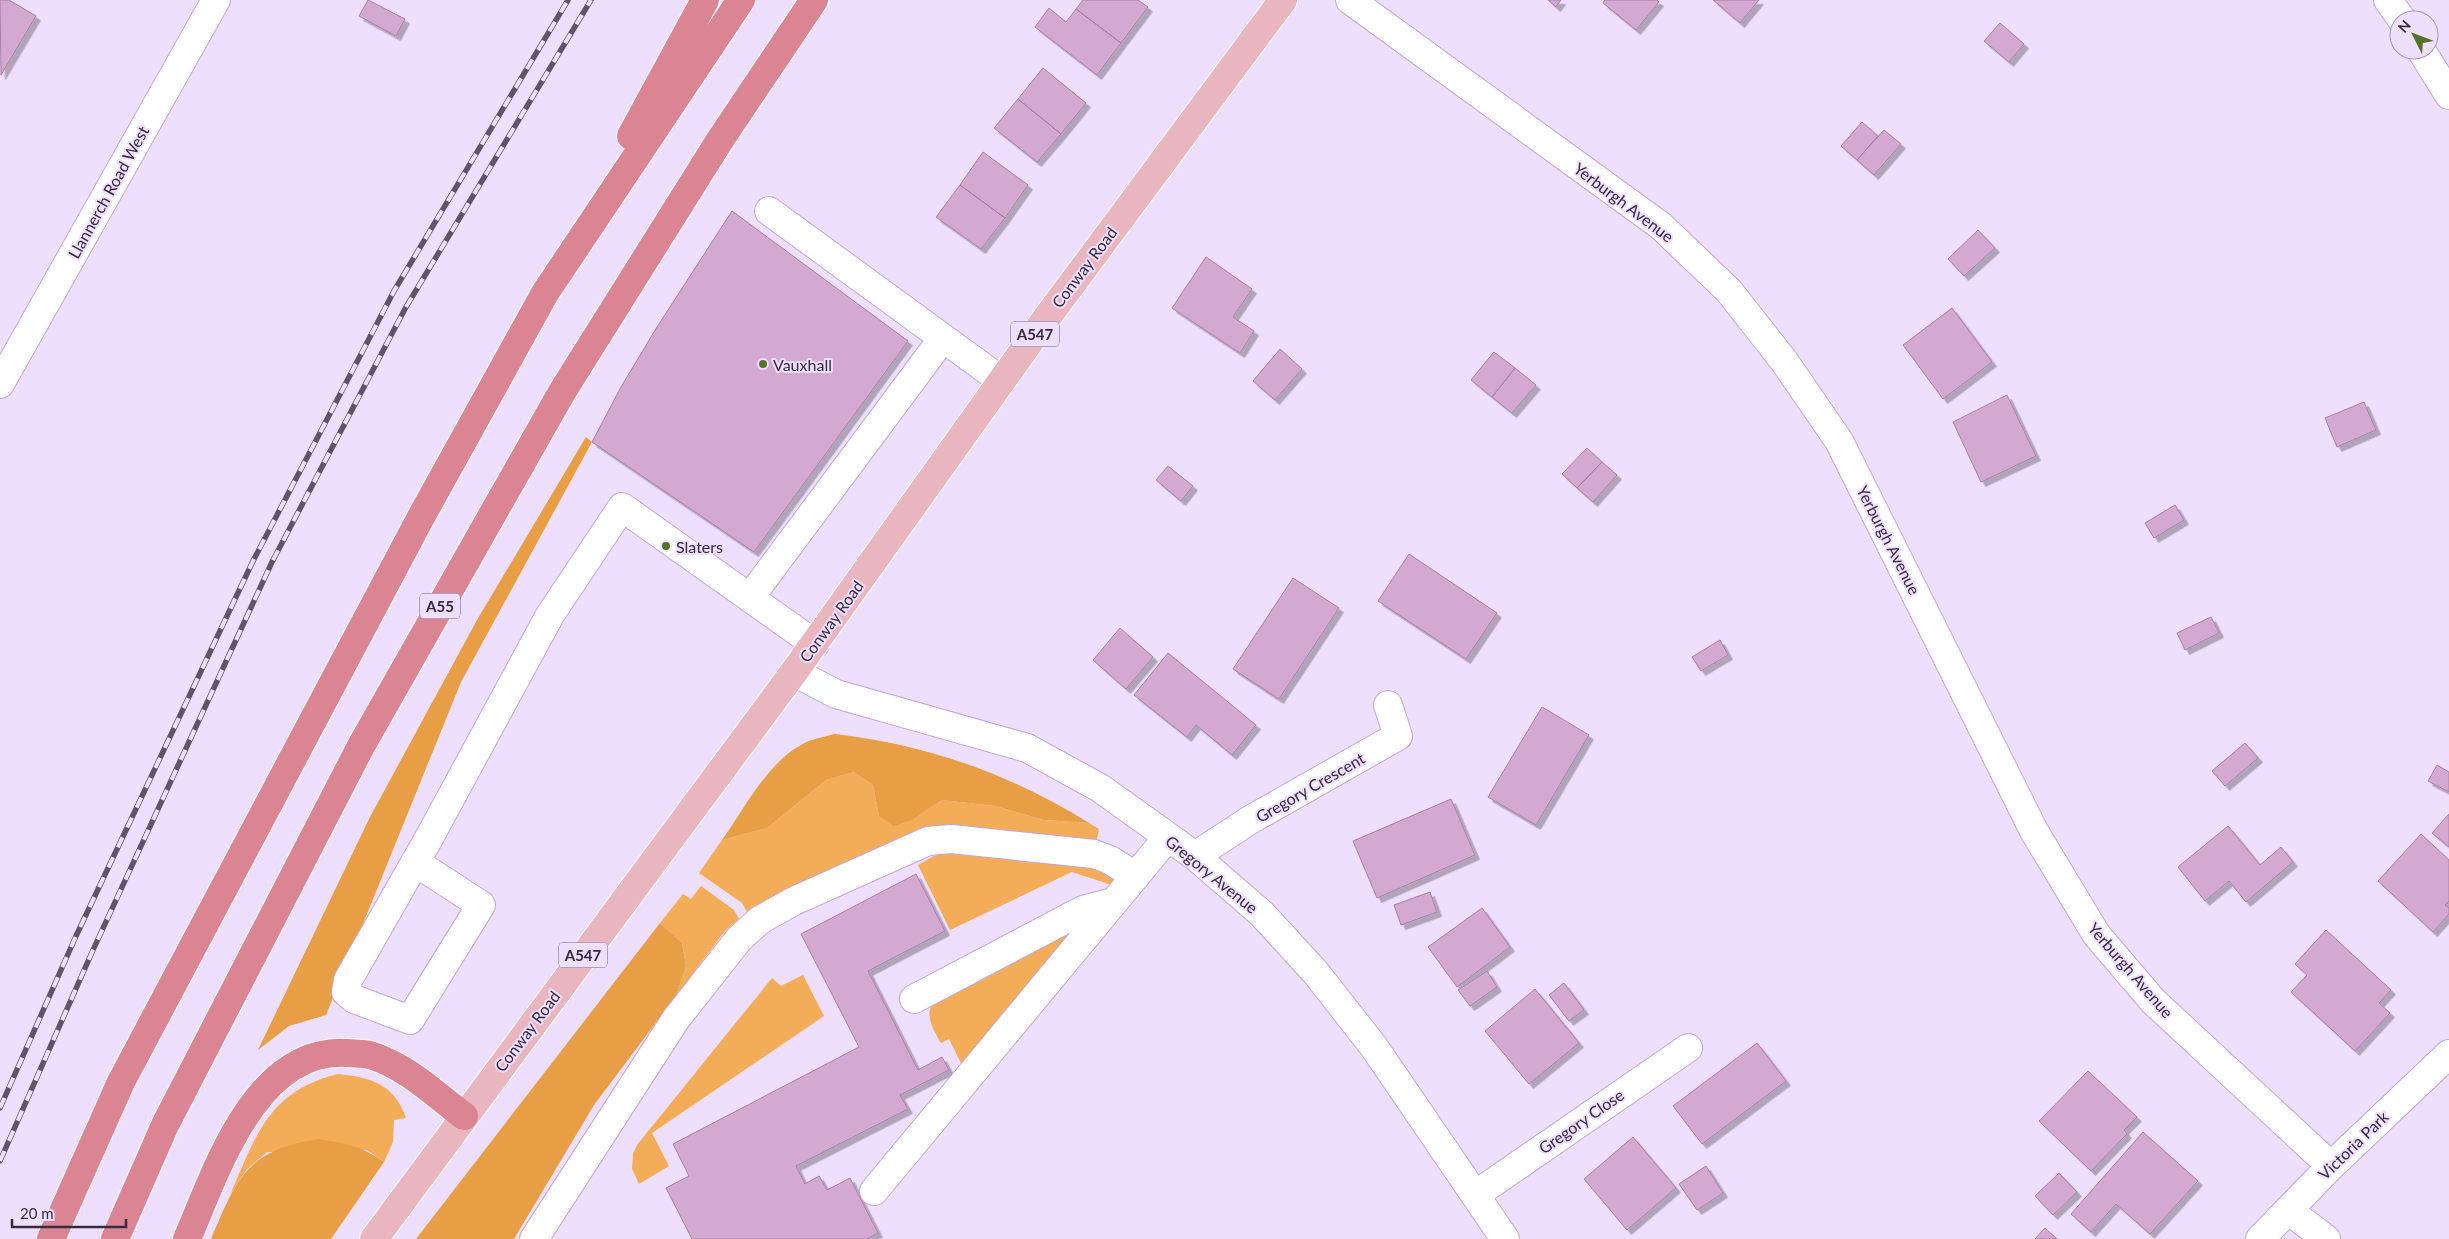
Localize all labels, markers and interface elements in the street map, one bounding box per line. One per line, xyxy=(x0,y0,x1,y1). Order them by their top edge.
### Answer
north arrow xyxy=(2389,10,2439,60)
text: N xyxy=(2394,16,2414,36)
street label: Llannerch Road West xyxy=(64,122,152,262)
street label: Yerburgh Avenue xyxy=(1570,158,1678,246)
street label: Conway Road xyxy=(1047,223,1121,311)
road number: A547 xyxy=(1011,322,1059,346)
place label: Vauxhall xyxy=(773,355,832,374)
marker: Vauxhall xyxy=(757,358,769,370)
street label: Yerburgh Avenue xyxy=(1853,482,1925,598)
place label: Slaters xyxy=(676,537,723,556)
marker: Slaters xyxy=(660,540,672,552)
street label: Conway Road xyxy=(795,577,867,665)
road number: A55 xyxy=(420,594,460,618)
street label: Gregory Crescent xyxy=(1252,748,1368,826)
street label: Gregory Avenue xyxy=(1162,831,1262,917)
street label: Yerburgh Avenue xyxy=(2085,919,2177,1021)
road number: A547 xyxy=(559,942,607,968)
street label: Conway Road xyxy=(490,987,564,1075)
street label: Gregory Close xyxy=(1535,1085,1627,1157)
street label: Victoria Park xyxy=(2314,1106,2393,1183)
scale bar xyxy=(12,1196,126,1228)
text: 20 m xyxy=(20,1204,54,1222)

